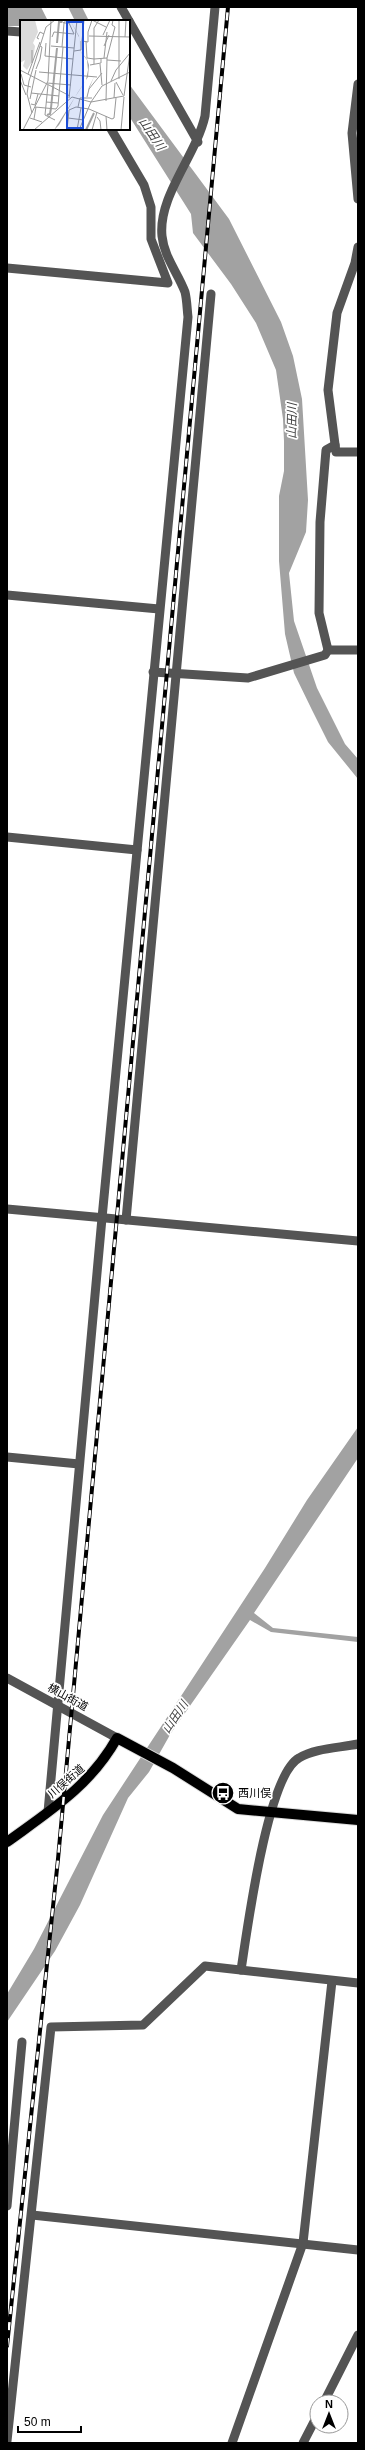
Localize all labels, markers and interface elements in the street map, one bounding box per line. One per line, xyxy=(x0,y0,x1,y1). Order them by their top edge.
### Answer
inset map xyxy=(20,20,130,130)
water label: 山田川 xyxy=(136,115,169,154)
water label: 山田川 xyxy=(285,401,299,439)
street label: 横山街道 xyxy=(46,1681,90,1713)
water label: 山田川 xyxy=(159,1697,192,1736)
street label: 川俣街道 xyxy=(45,1762,87,1800)
bus stop icon: 西川俣 xyxy=(210,1780,236,1806)
place label: 西川俣 xyxy=(238,1787,271,1799)
north arrow xyxy=(309,2394,349,2434)
text: N xyxy=(325,2398,333,2410)
scale bar xyxy=(18,2408,81,2434)
text: 50 m xyxy=(24,2415,51,2429)

